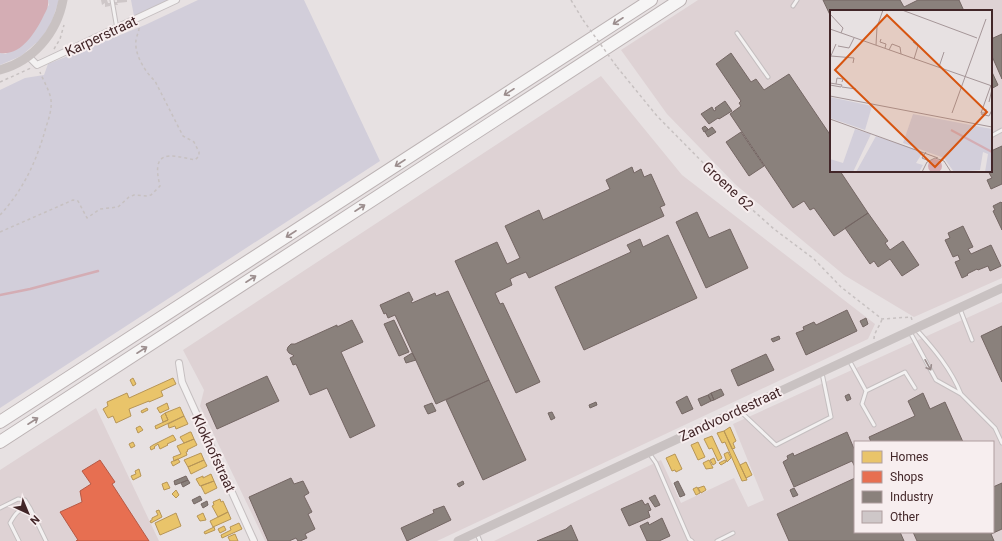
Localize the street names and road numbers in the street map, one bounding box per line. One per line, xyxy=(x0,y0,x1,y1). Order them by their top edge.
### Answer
street label: Karperstraat xyxy=(63,12,140,60)
street label: Groene 62 xyxy=(699,158,757,214)
street label: Zandvoordestraat xyxy=(677,383,784,445)
street label: Klokhofstraat xyxy=(189,412,239,495)

